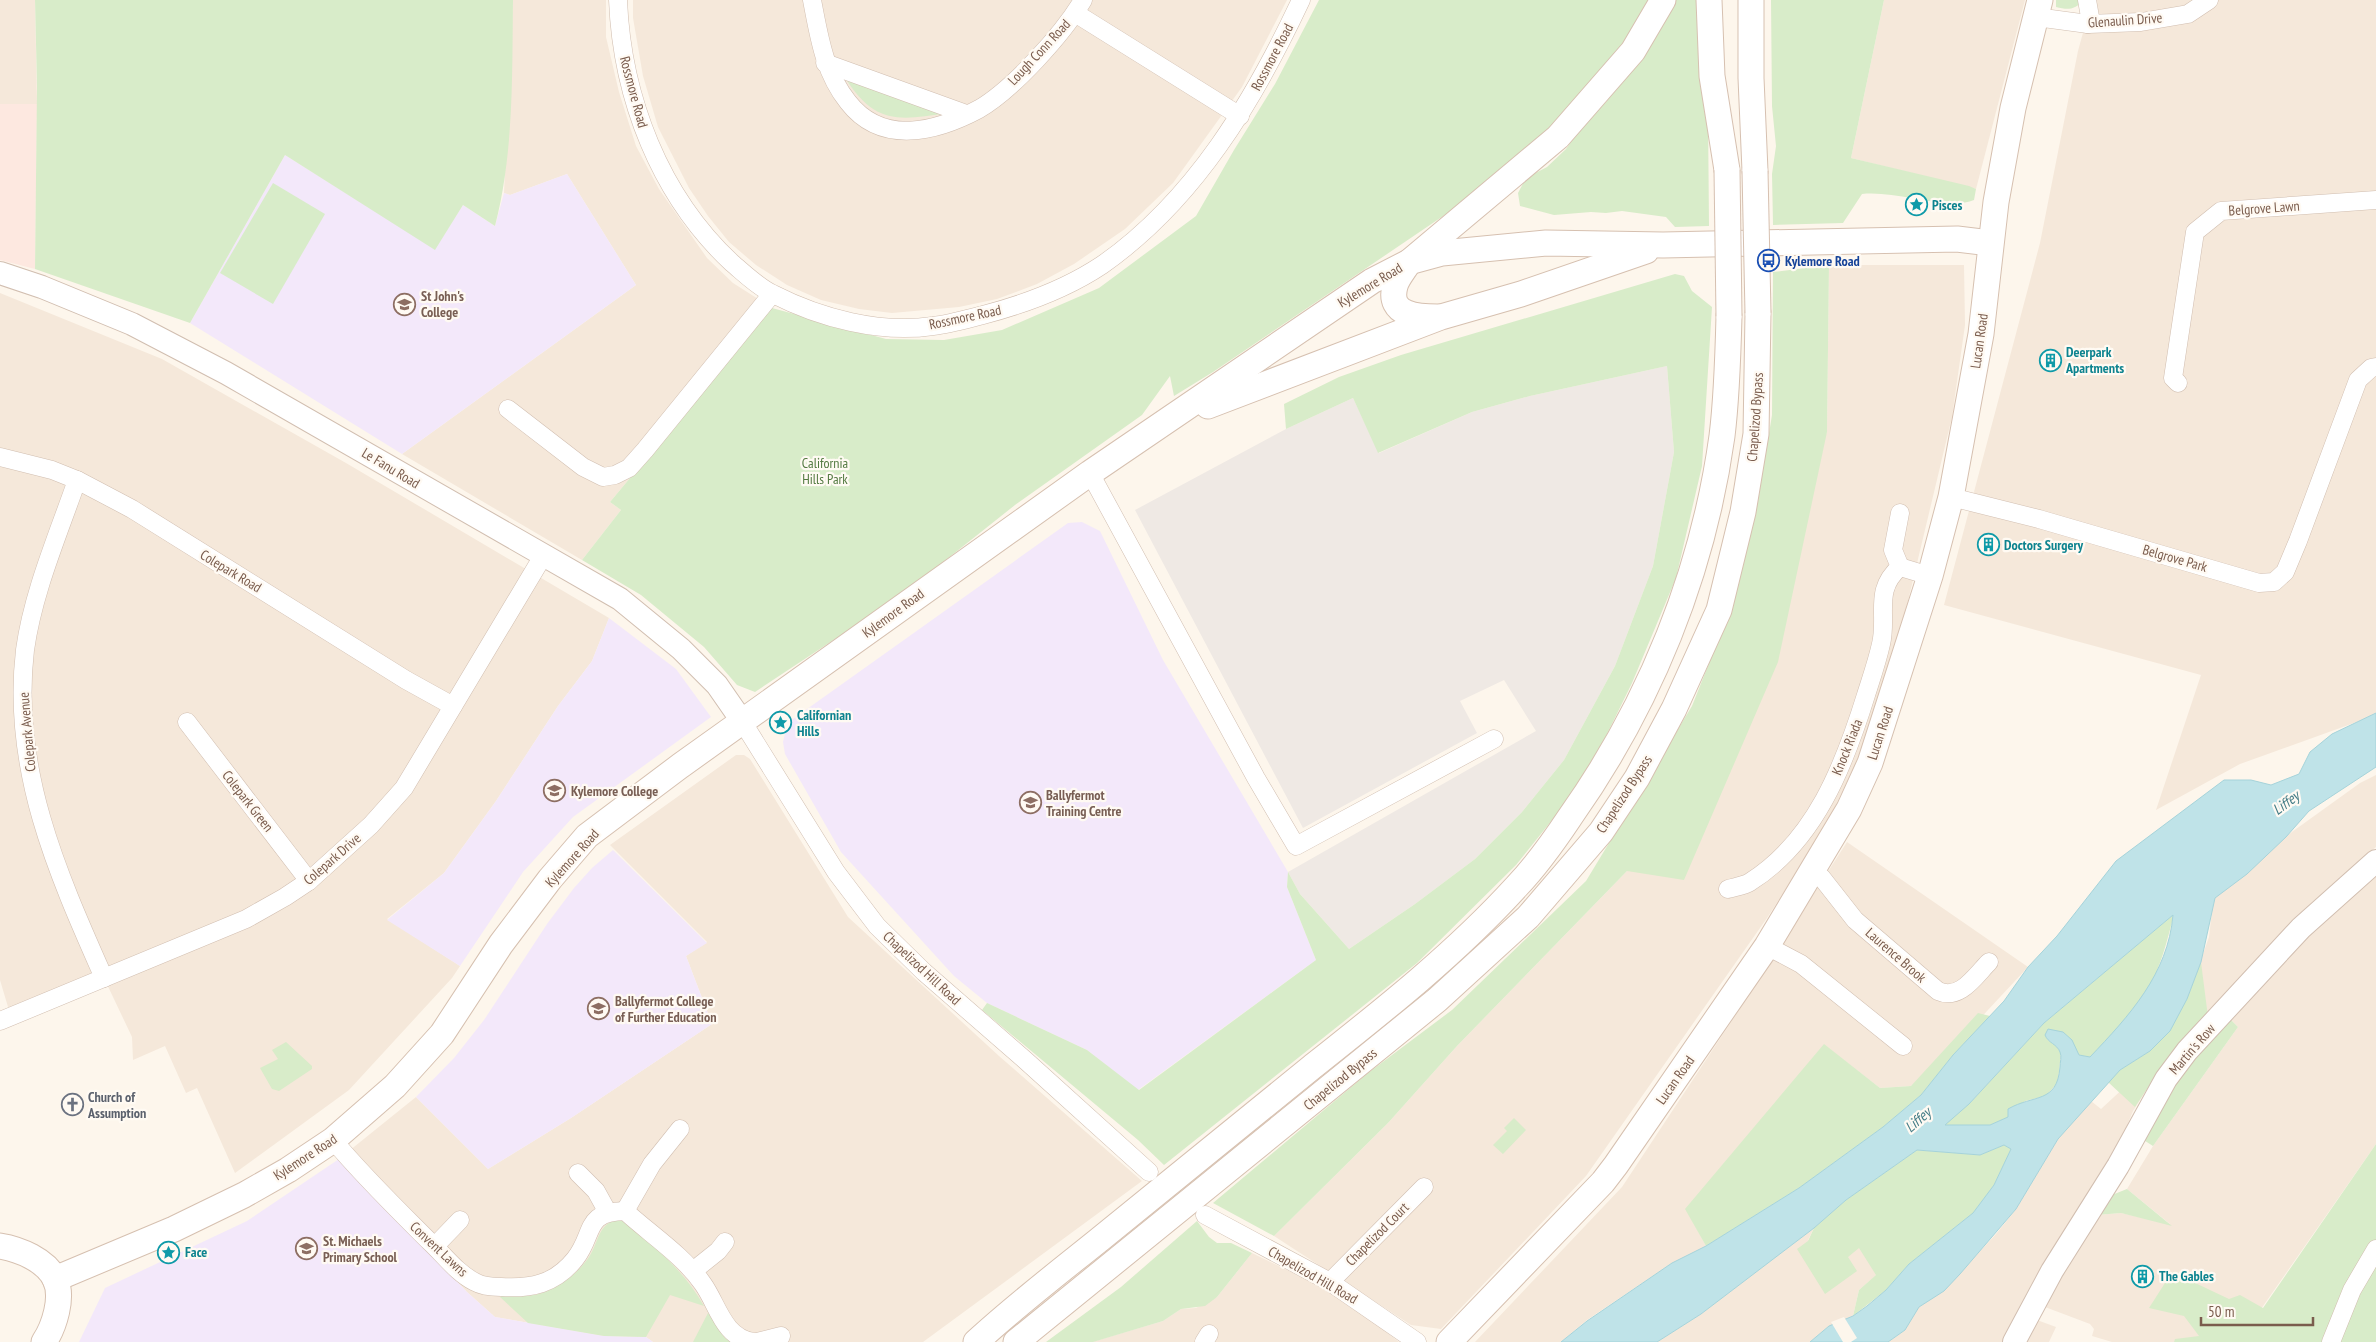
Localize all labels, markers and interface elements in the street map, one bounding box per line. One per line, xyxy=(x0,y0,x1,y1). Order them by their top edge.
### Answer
street label: Glenaulin Drive xyxy=(2087,8,2163,32)
street label: Lough Conn Road xyxy=(1004,15,1074,89)
street label: Rossmore Road xyxy=(1247,20,1297,94)
street label: Rossmore Road xyxy=(616,54,652,130)
place icon: Pisces xyxy=(1904,193,1928,217)
place label: Pisces xyxy=(1932,196,1962,214)
street label: Belgrove Lawn xyxy=(2228,197,2300,219)
bus stop icon: Kylemore Road xyxy=(1757,249,1781,273)
place label: Kylemore Road xyxy=(1785,252,1860,270)
street label: Kylemore Road xyxy=(1334,259,1406,311)
place label: St John's College xyxy=(421,287,464,321)
school or university icon: St John's College xyxy=(393,292,417,316)
street label: Rossmore Road xyxy=(927,301,1003,333)
street label: Lucan Road xyxy=(1966,312,1992,370)
place label: Deerpark Apartments xyxy=(2065,343,2124,377)
building icon: Deerpark Apartments xyxy=(2038,348,2062,372)
street label: Chapelizod Bypass xyxy=(1743,372,1767,462)
street label: Le Fanu Road xyxy=(359,444,423,492)
park label: California Hills Park xyxy=(802,454,848,488)
building icon: Doctors Surgery xyxy=(1976,533,2000,557)
place label: Doctors Surgery xyxy=(2004,536,2084,554)
street label: Belgrove Park xyxy=(2141,540,2210,576)
street label: Colepark Road xyxy=(197,546,265,596)
street label: Kylemore Road xyxy=(858,584,928,642)
street label: Colepark Avenue xyxy=(15,691,39,772)
street label: Lucan Road xyxy=(1863,704,1897,762)
place label: Californian Hills xyxy=(797,706,851,740)
place icon: Californian Hills xyxy=(769,711,793,735)
street label: Knock Riada xyxy=(1828,716,1866,778)
street label: Chapelizod Bypass xyxy=(1592,751,1656,836)
street label: Colepark Green xyxy=(218,767,278,835)
school or university icon: Kylemore College xyxy=(543,779,567,803)
place label: Kylemore College xyxy=(571,782,658,800)
water label: Liffey xyxy=(2269,785,2305,819)
place label: Ballyfermot Training Centre xyxy=(1046,786,1122,820)
school or university icon: Ballyfermot Training Centre xyxy=(1018,791,1042,815)
street label: Kylemore Road xyxy=(541,825,603,891)
street label: Colepark Drive xyxy=(300,829,365,889)
street label: Laurence Brook xyxy=(1862,924,1930,987)
street label: Chapelizod Hill Road xyxy=(879,927,965,1009)
place label: Ballyfermot College of Further Education xyxy=(615,992,717,1026)
school or university icon: Ballyfermot College of Further Education xyxy=(587,997,611,1021)
street label: Martin's Row xyxy=(2165,1019,2219,1078)
street label: Chapelizod Bypass xyxy=(1300,1044,1381,1114)
street label: Lucan Road xyxy=(1652,1052,1698,1108)
place label: Church of Assumption xyxy=(87,1088,146,1122)
church icon: Church of Assumption xyxy=(60,1093,84,1117)
water label: Liffey xyxy=(1901,1102,1936,1136)
street label: Kylemore Road xyxy=(270,1130,340,1184)
street label: Chapelizod Court xyxy=(1341,1198,1413,1270)
street label: Convent Lawns xyxy=(406,1218,472,1281)
place label: St. Michaels Primary School xyxy=(323,1232,398,1266)
school or university icon: St. Michaels Primary School xyxy=(295,1237,319,1261)
place icon: Face xyxy=(157,1240,181,1264)
street label: Chapelizod Hill Road xyxy=(1265,1242,1361,1308)
place label: Face xyxy=(185,1243,207,1261)
building icon: The Gables xyxy=(2131,1264,2155,1288)
place label: The Gables xyxy=(2159,1267,2214,1285)
scale bar xyxy=(2201,1294,2314,1326)
text: 50 m xyxy=(2208,1302,2234,1321)

